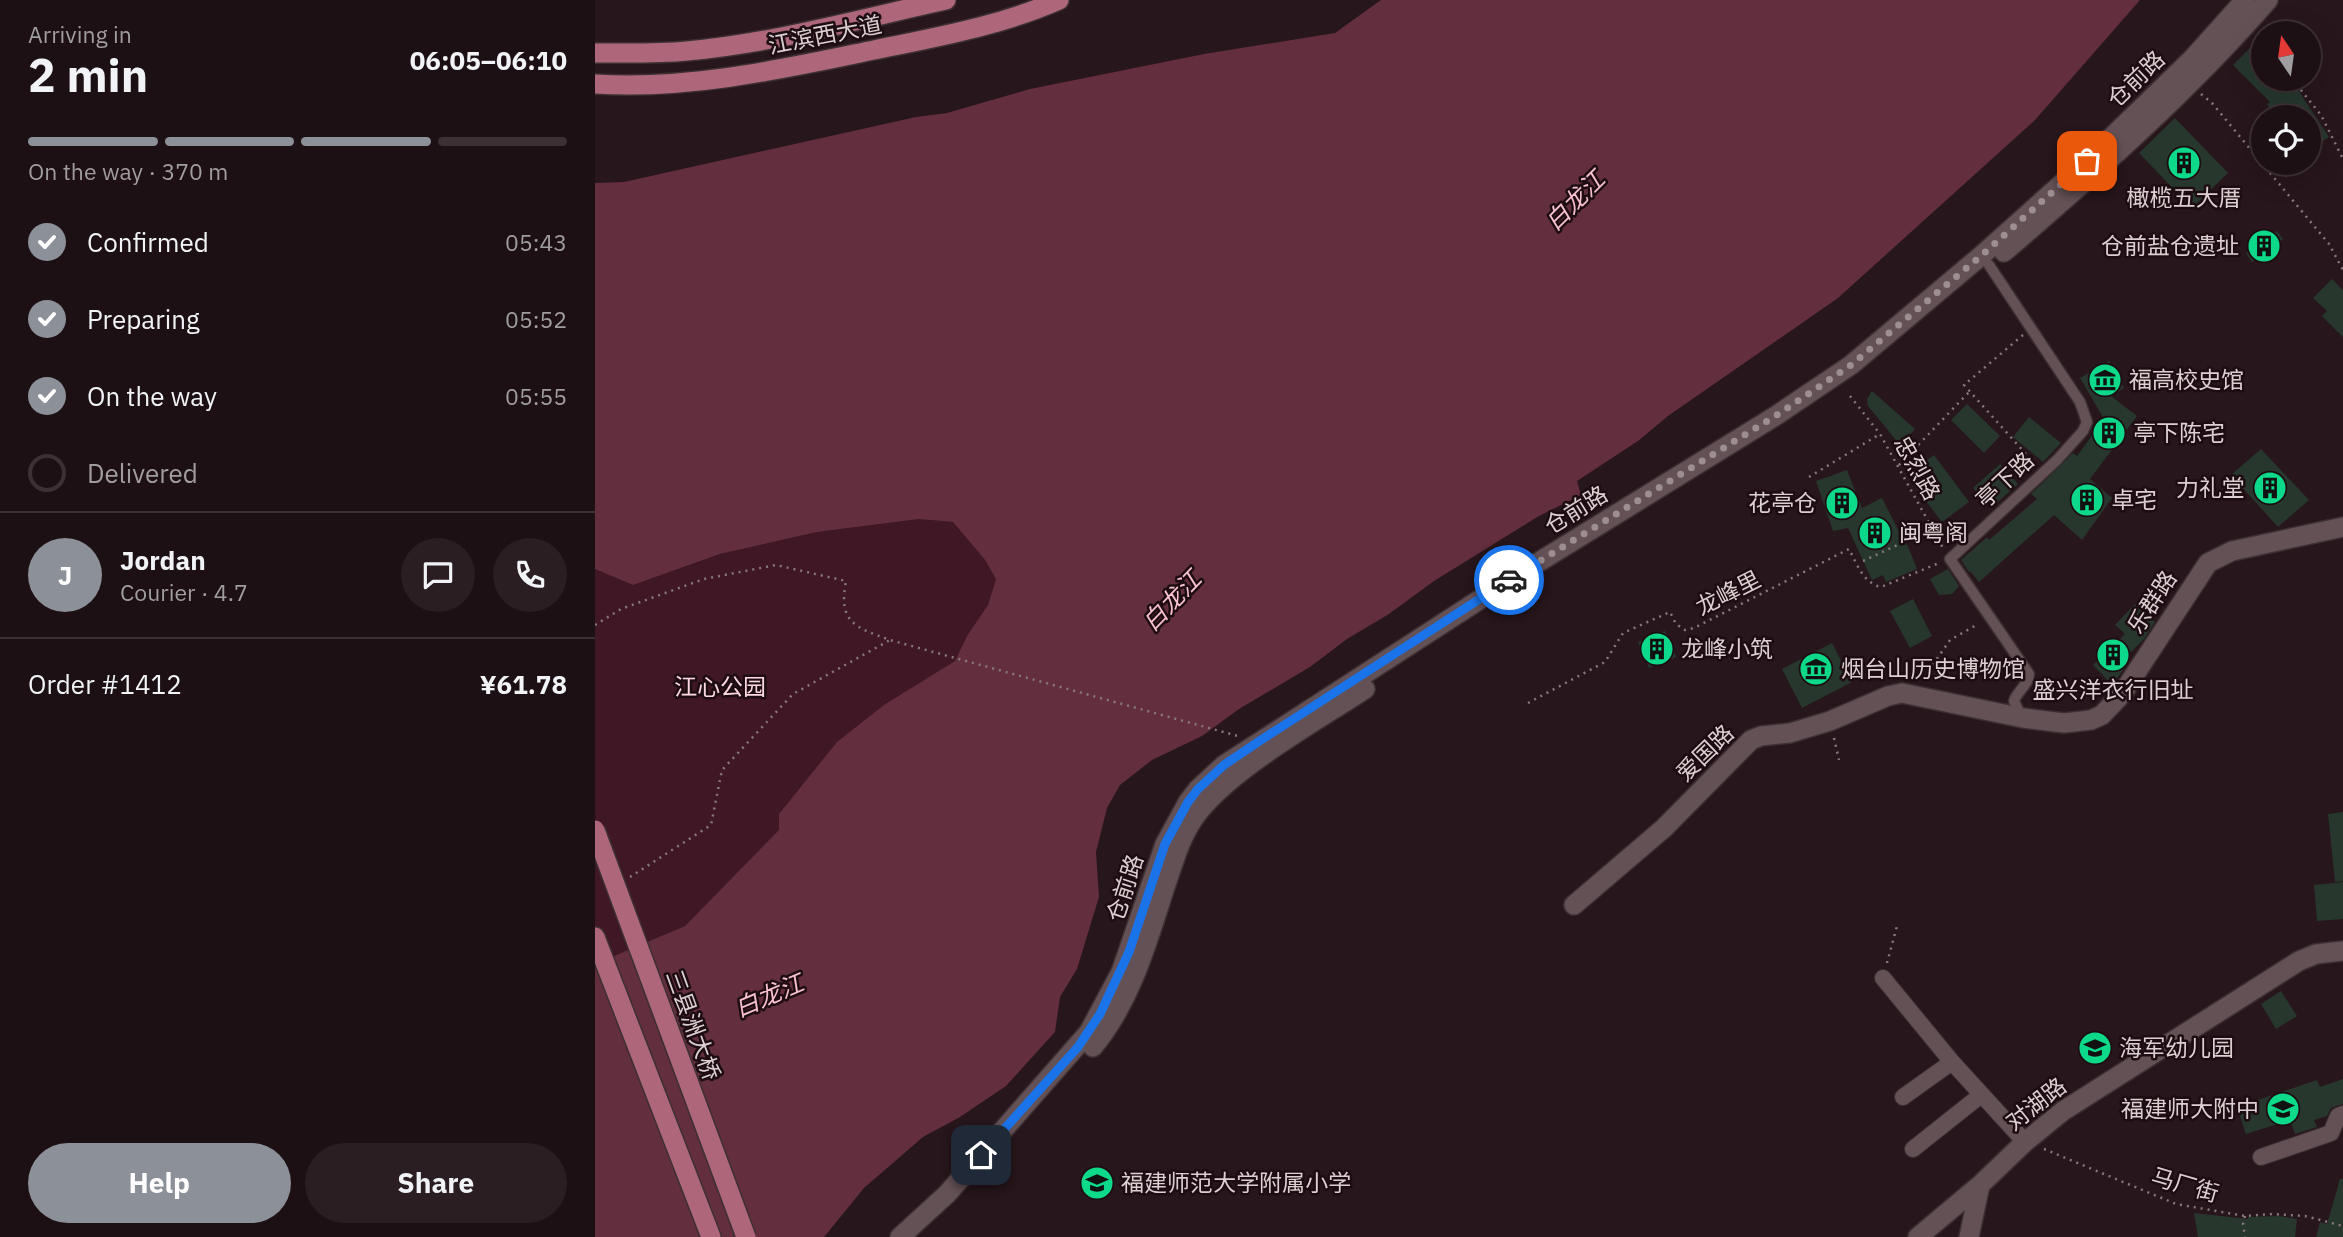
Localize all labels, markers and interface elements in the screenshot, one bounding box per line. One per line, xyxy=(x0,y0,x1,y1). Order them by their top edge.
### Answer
street label: 江滨西大道 xyxy=(766,8,884,60)
text: Arriving in xyxy=(28,19,132,49)
north arrow xyxy=(2251,21,2321,91)
map controls xyxy=(2251,21,2321,175)
text: 06:05–06:10 xyxy=(410,43,567,77)
street label: 仓前路 xyxy=(2100,44,2171,113)
text: 2 min xyxy=(28,45,148,105)
button: locate xyxy=(2251,105,2321,175)
pin xyxy=(2057,131,2117,191)
icon: bag xyxy=(2068,142,2106,180)
building icon: 橄榄五大厝 xyxy=(2165,144,2203,182)
text: On the way · 370 m xyxy=(28,156,228,186)
water label: 白龙江 xyxy=(1538,161,1613,237)
place label: 橄榄五大厝 xyxy=(2127,182,2242,212)
icon: check xyxy=(28,223,66,261)
text: Confirmed xyxy=(87,225,209,259)
text: 05:43 xyxy=(505,227,567,257)
building icon: 仓前盐仓遗址 xyxy=(2245,227,2283,265)
place label: 仓前盐仓遗址 xyxy=(2101,230,2239,260)
icon: check xyxy=(28,300,66,338)
text: Preparing xyxy=(87,302,200,336)
text: 05:52 xyxy=(505,304,567,334)
museum icon: 福高校史馆 xyxy=(2086,361,2124,399)
place label: 福高校史馆 xyxy=(2129,364,2244,394)
icon: check xyxy=(28,377,66,415)
text: On the way xyxy=(87,379,217,413)
text: 05:55 xyxy=(505,381,567,411)
building icon: 亭下陈宅 xyxy=(2090,414,2128,452)
place label: 亭下陈宅 xyxy=(2133,417,2225,447)
street label: 忠烈路 xyxy=(1888,430,1948,505)
street label: 亭下路 xyxy=(1969,445,2040,514)
text: Delivered xyxy=(87,456,198,490)
building icon: 力礼堂 xyxy=(2251,469,2289,507)
place label: 力礼堂 xyxy=(2176,472,2245,502)
street label: 仓前路 xyxy=(1538,478,1613,540)
building icon: 卓宅 xyxy=(2068,481,2106,519)
building icon: 花亭仓 xyxy=(1823,484,1861,522)
place label: 卓宅 xyxy=(2111,484,2157,514)
place label: 花亭仓 xyxy=(1748,487,1817,517)
building icon: 闽粤阁 xyxy=(1856,514,1894,552)
place label: 闽粤阁 xyxy=(1899,517,1968,547)
button: chat xyxy=(401,538,475,612)
button: phone xyxy=(493,538,567,612)
text: Jordan xyxy=(120,543,206,577)
courier xyxy=(1474,545,1544,615)
text: J xyxy=(58,558,72,592)
water label: 白龙江 xyxy=(1135,561,1210,637)
icon: car xyxy=(1490,561,1528,599)
street label: 龙峰里 xyxy=(1690,563,1765,621)
street label: 乐群路 xyxy=(2120,564,2183,639)
text: Courier · 4.7 xyxy=(120,577,248,607)
building icon: 龙峰小筑 xyxy=(1638,630,1676,668)
place label: 龙峰小筑 xyxy=(1681,633,1773,663)
building icon: 盛兴洋衣行旧址 xyxy=(2094,636,2132,674)
museum icon: 烟台山历史博物馆 xyxy=(1797,650,1835,688)
place label: 烟台山历史博物馆 xyxy=(1841,653,2025,683)
text: Order #1412 xyxy=(28,667,182,701)
text: ¥61.78 xyxy=(480,667,567,701)
park label: 江心公园 xyxy=(674,671,766,701)
place label: 盛兴洋衣行旧址 xyxy=(2033,674,2194,704)
street label: 爱国路 xyxy=(1669,718,1740,787)
street label: 仓前路 xyxy=(1099,850,1149,925)
street label: 三县洲大桥 xyxy=(660,965,728,1084)
water label: 白龙江 xyxy=(729,965,811,1024)
school or university icon: 海军幼儿园 xyxy=(2076,1029,2114,1067)
place label: 海军幼儿园 xyxy=(2119,1032,2234,1062)
street label: 对湖路 xyxy=(1999,1070,2072,1136)
school or university icon: 福建师大附中 xyxy=(2264,1090,2302,1128)
place label: 福建师大附中 xyxy=(2121,1093,2259,1123)
pin xyxy=(951,1125,1011,1185)
icon: home xyxy=(962,1136,1000,1174)
button: Help xyxy=(28,1143,291,1223)
button: Share xyxy=(305,1143,567,1223)
street label: 马厂街 xyxy=(2148,1160,2223,1208)
school or university icon: 福建师范大学附属小学 xyxy=(1078,1164,1116,1202)
place label: 福建师范大学附属小学 xyxy=(1121,1167,1351,1197)

